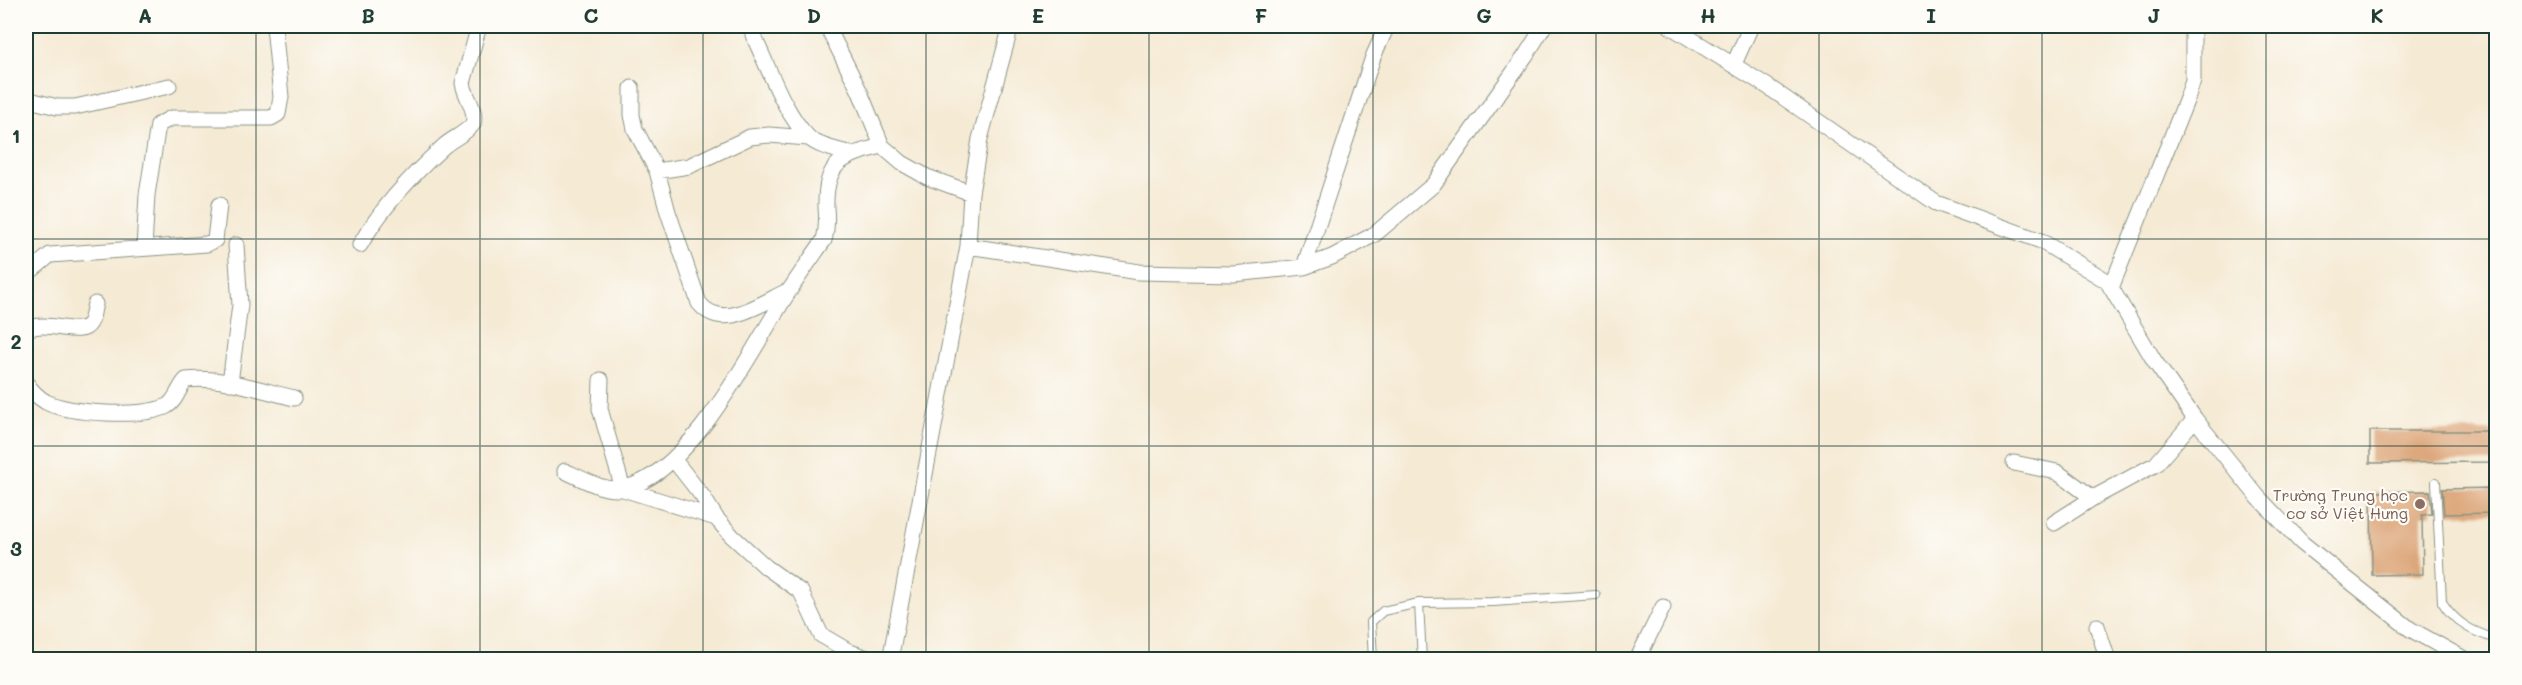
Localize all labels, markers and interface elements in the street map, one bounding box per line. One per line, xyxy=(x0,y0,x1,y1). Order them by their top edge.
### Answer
text: A xyxy=(138,2,152,28)
text: B xyxy=(361,2,375,28)
text: C xyxy=(584,2,599,28)
text: D xyxy=(807,2,821,28)
text: E xyxy=(1032,2,1044,28)
text: F xyxy=(1255,2,1268,28)
text: G xyxy=(1476,2,1492,28)
text: H xyxy=(1700,2,1716,28)
text: I xyxy=(1926,2,1936,28)
text: J xyxy=(2147,2,2161,28)
text: K xyxy=(2370,2,2384,28)
text: 1 xyxy=(12,122,20,148)
text: 2 xyxy=(10,328,22,354)
place label: Trường Trung học cơ sở Việt Hưng xyxy=(2273,484,2408,523)
marker: Trường Trung học cơ sở Việt Hưng xyxy=(2413,497,2427,511)
text: 3 xyxy=(10,535,22,561)

